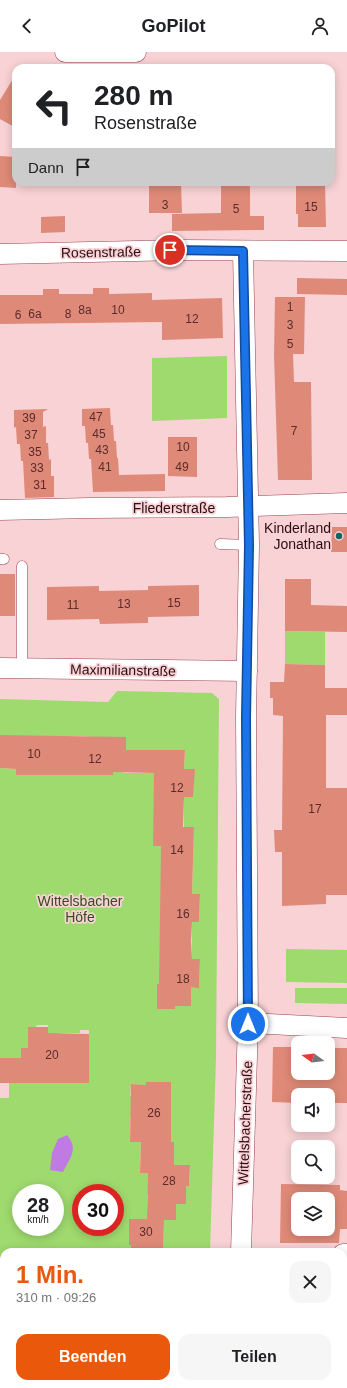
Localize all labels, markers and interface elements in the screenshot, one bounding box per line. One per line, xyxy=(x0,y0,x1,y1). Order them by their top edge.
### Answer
icon: back xyxy=(16,15,38,37)
icon: person xyxy=(309,15,331,37)
text: GoPilot xyxy=(142,16,206,36)
icon: left xyxy=(28,80,80,132)
text: 280 m xyxy=(94,80,173,111)
text: Rosenstraße xyxy=(94,113,197,133)
icon: arrive xyxy=(72,156,94,178)
text: Dann xyxy=(28,159,64,176)
house number: 3 xyxy=(162,198,169,212)
house number: 15 xyxy=(304,200,318,214)
house number: 5 xyxy=(233,202,240,216)
pin xyxy=(153,233,187,267)
icon: arrive xyxy=(159,239,181,261)
street label: Rosenstraße xyxy=(61,243,141,261)
house number: 1 xyxy=(287,300,294,314)
house number: 8a xyxy=(78,303,92,317)
house number: 10 xyxy=(111,303,125,317)
house number: 6a xyxy=(28,307,42,321)
house number: 8 xyxy=(65,307,72,321)
house number: 6 xyxy=(15,308,22,322)
house number: 12 xyxy=(185,312,199,326)
house number: 3 xyxy=(287,318,294,332)
house number: 5 xyxy=(287,337,294,351)
house number: 47 xyxy=(89,410,103,424)
house number: 39 xyxy=(22,411,36,425)
house number: 7 xyxy=(291,424,298,438)
house number: 45 xyxy=(92,427,106,441)
house number: 37 xyxy=(24,428,38,442)
house number: 10 xyxy=(176,440,190,454)
house number: 43 xyxy=(95,443,109,457)
house number: 35 xyxy=(28,445,42,459)
house number: 41 xyxy=(98,460,112,474)
house number: 49 xyxy=(175,460,189,474)
house number: 33 xyxy=(30,461,44,475)
house number: 31 xyxy=(33,478,47,492)
street label: Fliederstraße xyxy=(133,500,215,516)
place label: Kinderland Jonathan xyxy=(264,520,331,552)
marker: Kinderland Jonathan xyxy=(334,531,344,541)
house number: 15 xyxy=(167,596,181,610)
house number: 13 xyxy=(117,597,131,611)
house number: 11 xyxy=(67,598,80,612)
street label: Maximilianstraße xyxy=(70,661,176,679)
house number: 10 xyxy=(27,747,41,761)
house number: 12 xyxy=(88,752,102,766)
house number: 12 xyxy=(170,781,184,795)
house number: 17 xyxy=(308,802,322,816)
house number: 14 xyxy=(170,843,184,857)
park label: Wittelsbacher Höfe xyxy=(38,893,123,925)
house number: 16 xyxy=(176,907,190,921)
house number: 18 xyxy=(176,972,190,986)
position arrow xyxy=(227,1003,269,1045)
north arrow xyxy=(291,1036,335,1080)
map controls xyxy=(291,1036,335,1236)
house number: 20 xyxy=(45,1048,59,1062)
street label: Wittelsbacherstraße xyxy=(235,1060,255,1185)
button: sound xyxy=(291,1088,335,1132)
house number: 26 xyxy=(147,1106,161,1120)
button: search xyxy=(291,1140,335,1184)
house number: 28 xyxy=(162,1174,176,1188)
speed limit sign: 30 xyxy=(72,1184,124,1236)
button: layers xyxy=(291,1192,335,1236)
text: 28 xyxy=(27,1194,49,1216)
text: km/h xyxy=(27,1214,49,1225)
house number: 30 xyxy=(139,1225,153,1239)
text: 1 Min. xyxy=(16,1261,84,1288)
button: close xyxy=(289,1261,331,1303)
text: 310 m · 09:26 xyxy=(16,1290,96,1305)
button: Beenden xyxy=(16,1334,170,1380)
button: Teilen xyxy=(178,1334,331,1380)

